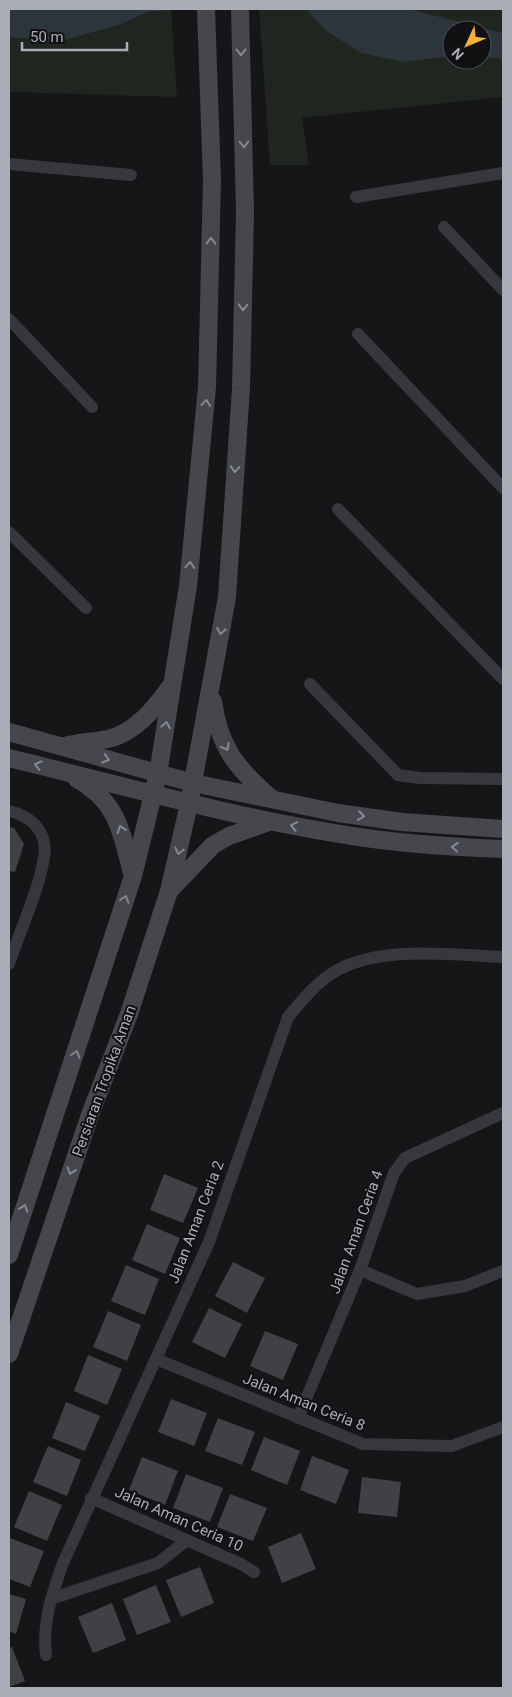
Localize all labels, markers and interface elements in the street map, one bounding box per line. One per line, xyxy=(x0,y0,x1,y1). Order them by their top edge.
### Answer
scale bar xyxy=(22,20,128,52)
north arrow xyxy=(442,20,492,70)
text: 50 m xyxy=(30,28,64,46)
text: N xyxy=(448,45,467,63)
one-way arrow xyxy=(236,48,246,56)
one-way arrow xyxy=(239,141,250,149)
one-way arrow xyxy=(205,236,216,244)
one-way arrow xyxy=(237,303,248,311)
one-way arrow xyxy=(200,399,211,407)
one-way arrow xyxy=(230,465,241,473)
one-way arrow xyxy=(185,561,196,569)
one-way arrow xyxy=(216,626,226,635)
one-way arrow xyxy=(160,721,171,729)
one-way arrow xyxy=(220,742,230,751)
one-way arrow xyxy=(102,753,111,764)
one-way arrow xyxy=(33,760,42,771)
one-way arrow xyxy=(358,810,366,821)
one-way arrow xyxy=(289,821,298,832)
one-way arrow xyxy=(117,825,127,834)
one-way arrow xyxy=(450,842,458,853)
one-way arrow xyxy=(174,847,185,856)
one-way arrow xyxy=(120,896,130,904)
street label: Persiaran Tropika Aman xyxy=(68,1003,140,1159)
one-way arrow xyxy=(70,1051,80,1059)
street label: Jalan Aman Ceria 2 xyxy=(164,1158,228,1286)
one-way arrow xyxy=(67,1166,77,1175)
street label: Jalan Aman Ceria 4 xyxy=(325,1167,387,1296)
one-way arrow xyxy=(19,1205,29,1213)
street label: Jalan Aman Ceria 8 xyxy=(240,1369,368,1435)
street label: Jalan Aman Ceria 10 xyxy=(112,1483,246,1555)

